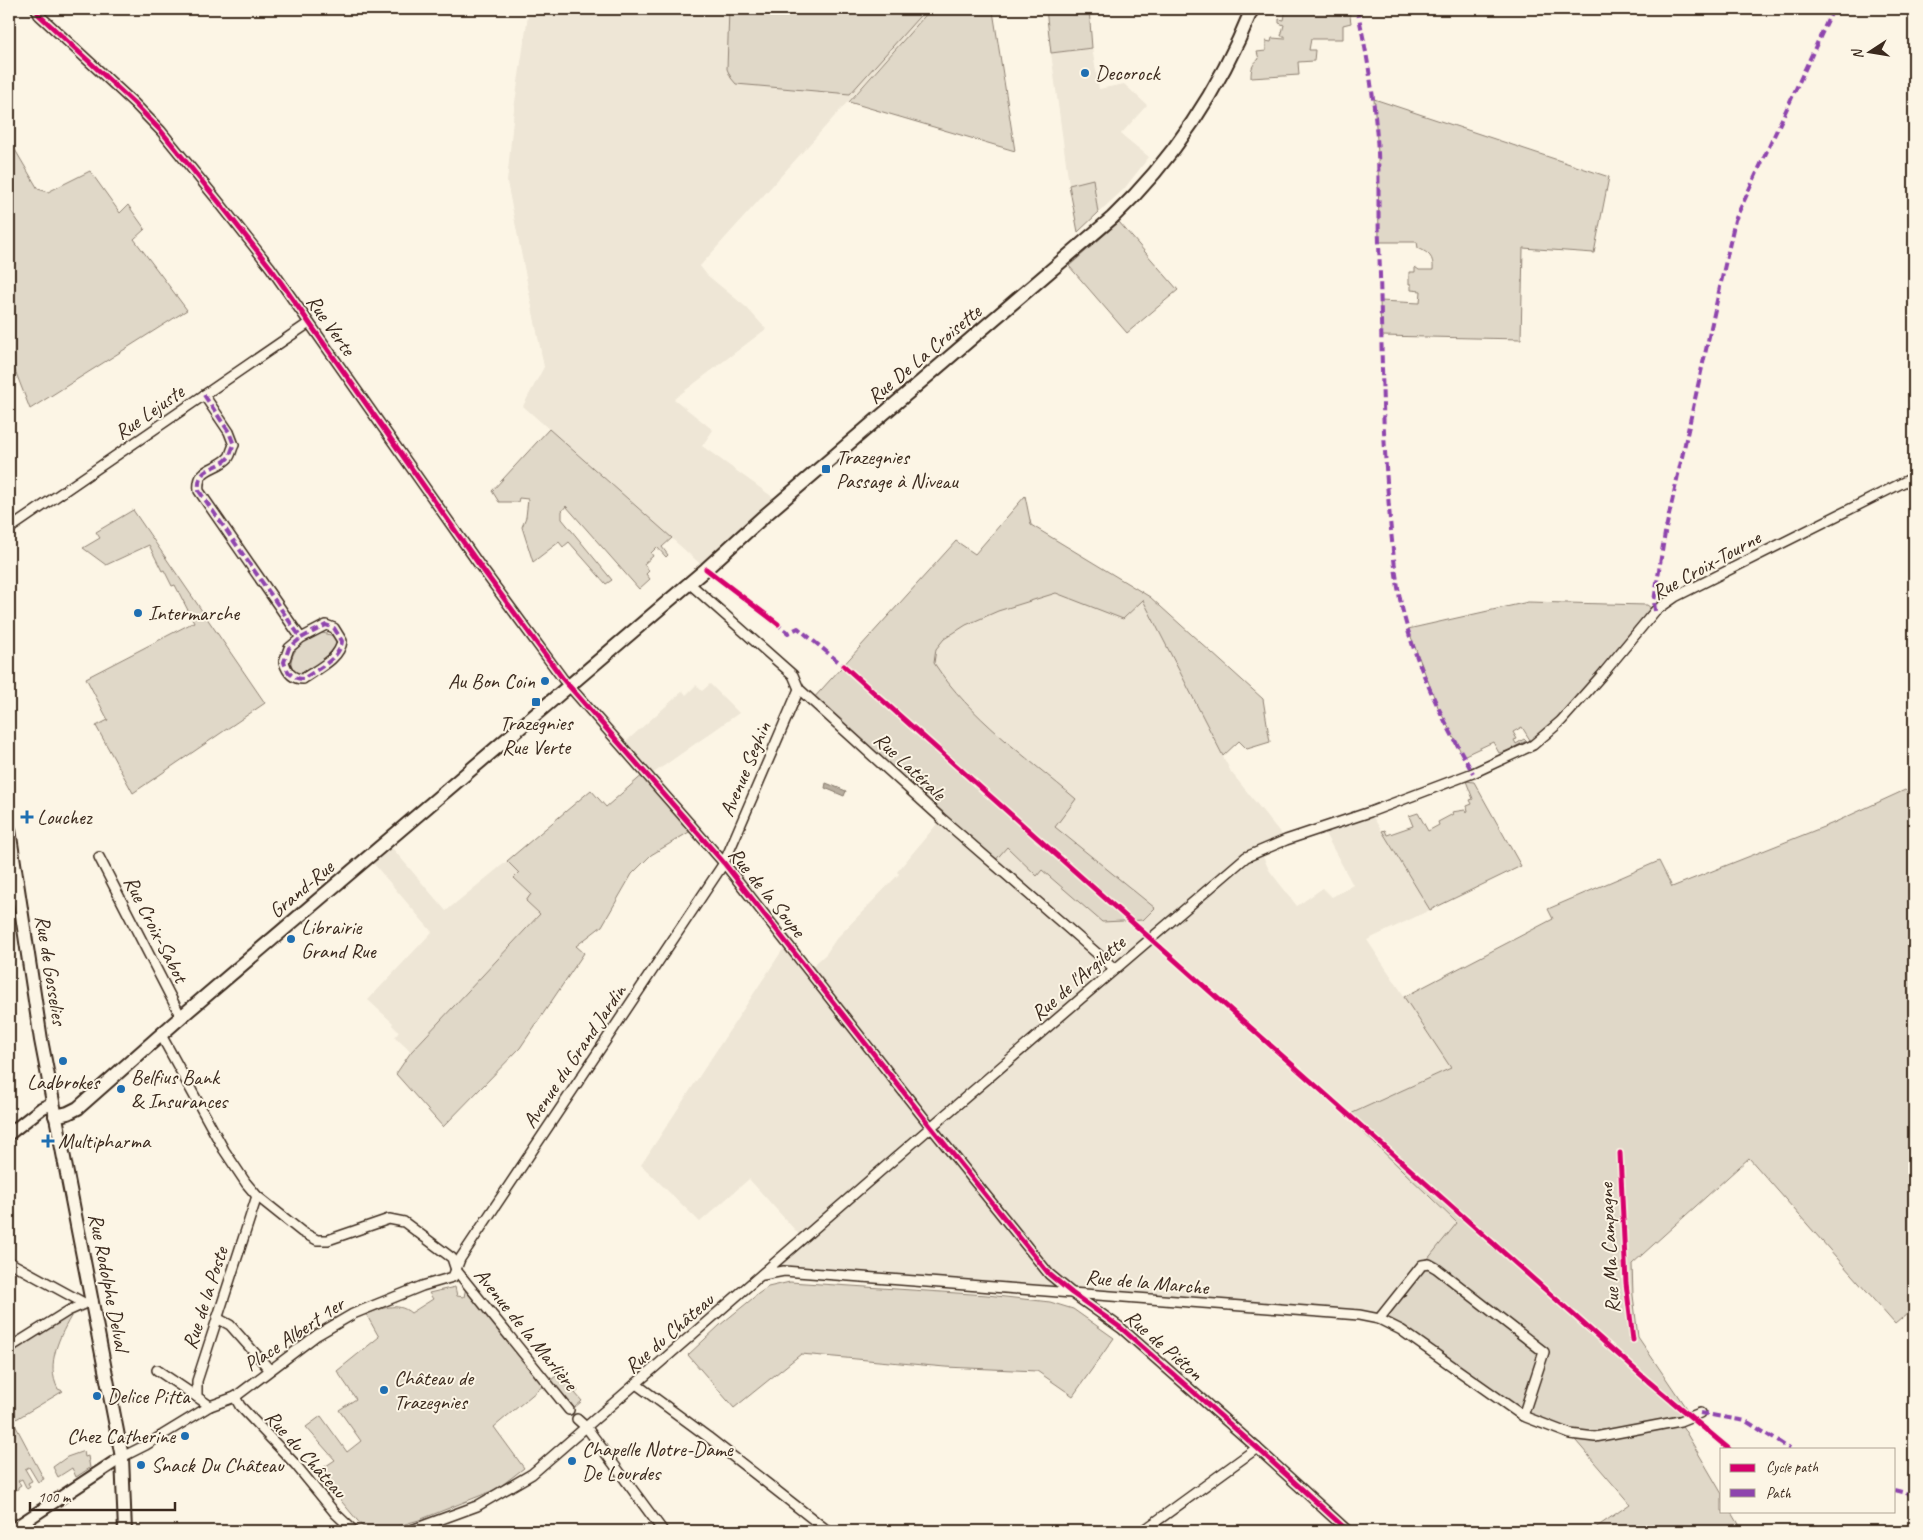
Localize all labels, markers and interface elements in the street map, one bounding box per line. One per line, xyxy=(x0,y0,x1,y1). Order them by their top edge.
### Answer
north arrow xyxy=(1846,28,1896,78)
text: N xyxy=(1848,46,1867,61)
place label: Decorock xyxy=(1095,60,1162,86)
marker: Decorock xyxy=(1079,67,1091,79)
street label: Rue Verte xyxy=(301,290,362,362)
street label: Rue De La Croisette xyxy=(862,298,987,409)
street label: Rue Lejuste xyxy=(109,378,190,445)
place label: Trazegnies Passage à Niveau xyxy=(836,444,959,494)
marker: Trazegnies Passage à Niveau xyxy=(820,463,832,475)
street label: Rue Croix-Tourne xyxy=(1647,524,1766,605)
place label: Intermarche xyxy=(148,600,240,626)
marker: Intermarche xyxy=(132,607,144,619)
place label: Au Bon Coin xyxy=(448,668,536,694)
marker: Au Bon Coin xyxy=(539,675,551,687)
marker: Trazegnies Rue Verte xyxy=(530,696,542,708)
place label: Trazegnies Rue Verte xyxy=(500,710,574,760)
street label: Avenue Seghin xyxy=(713,717,777,820)
street label: Rue Latérale xyxy=(869,726,952,807)
place label: Louchez xyxy=(37,804,93,830)
marker: Louchez xyxy=(21,811,33,823)
street label: Rue de la Soupe xyxy=(723,842,813,944)
street label: Grand-Rue xyxy=(263,854,340,924)
street label: Rue Croix-Sabot xyxy=(118,871,195,988)
street label: Rue de Gosselies xyxy=(29,913,73,1029)
place label: Librairie Grand Rue xyxy=(301,914,377,964)
street label: Rue de l'Argilette xyxy=(1025,929,1132,1026)
marker: Librairie Grand Rue xyxy=(285,933,297,945)
street label: Avenue du Grand Jardin xyxy=(516,978,633,1133)
marker: Ladbrokes xyxy=(57,1055,69,1067)
place label: Belfius Bank & Insurances xyxy=(131,1064,229,1114)
place label: Ladbrokes xyxy=(27,1069,101,1095)
marker: Belfius Bank & Insurances xyxy=(115,1083,127,1095)
place label: Multipharma xyxy=(58,1128,152,1154)
marker: Multipharma xyxy=(42,1135,54,1147)
street label: Rue Ma Campagne xyxy=(1593,1181,1625,1314)
street label: Rue Rodolphe Delval xyxy=(83,1211,136,1356)
street label: Rue de la Poste xyxy=(176,1243,234,1352)
street label: Avenue de la Marlière xyxy=(469,1262,585,1397)
street label: Rue de la Marche xyxy=(1084,1264,1211,1300)
street label: Rue du Château xyxy=(619,1286,720,1379)
street label: Place Albert 1er xyxy=(239,1290,351,1377)
street label: Rue de Piéton xyxy=(1120,1304,1209,1386)
place label: Château de Trazegnies xyxy=(394,1365,475,1415)
place label: Delice Pitta xyxy=(107,1383,191,1409)
marker: Château de Trazegnies xyxy=(378,1384,390,1396)
marker: Delice Pitta xyxy=(91,1390,103,1402)
street label: Rue du Château xyxy=(260,1404,353,1504)
place label: Chez Catherine xyxy=(67,1423,176,1449)
marker: Chez Catherine xyxy=(179,1430,191,1442)
place label: Chapelle Notre-Dame De Lourdes xyxy=(582,1436,734,1486)
legend xyxy=(1720,1448,1896,1512)
place label: Snack Du Château xyxy=(151,1452,285,1478)
marker: Chapelle Notre-Dame De Lourdes xyxy=(566,1455,578,1467)
text: Cycle path xyxy=(1766,1458,1818,1477)
marker: Snack Du Château xyxy=(135,1459,147,1471)
scale bar xyxy=(30,1480,175,1512)
text: Path xyxy=(1766,1484,1792,1503)
text: 100 m xyxy=(38,1488,72,1507)

